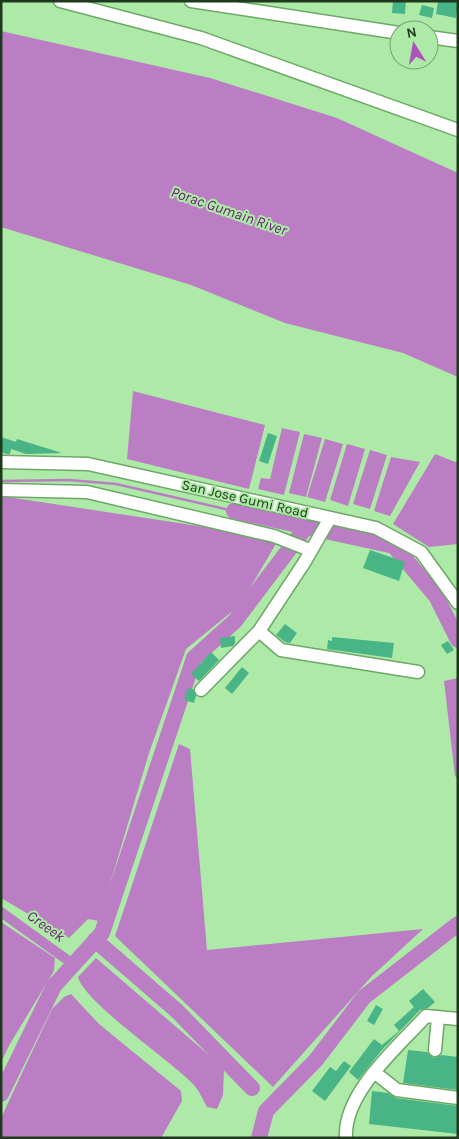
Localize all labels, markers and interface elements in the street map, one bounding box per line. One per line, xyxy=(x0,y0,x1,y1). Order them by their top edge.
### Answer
north arrow xyxy=(389,20,439,70)
text: N xyxy=(405,23,418,42)
water label: Porac Gumain River xyxy=(169,183,290,240)
street label: San Jose Gumi Road xyxy=(180,476,310,522)
water label: Creeek xyxy=(24,906,69,946)

